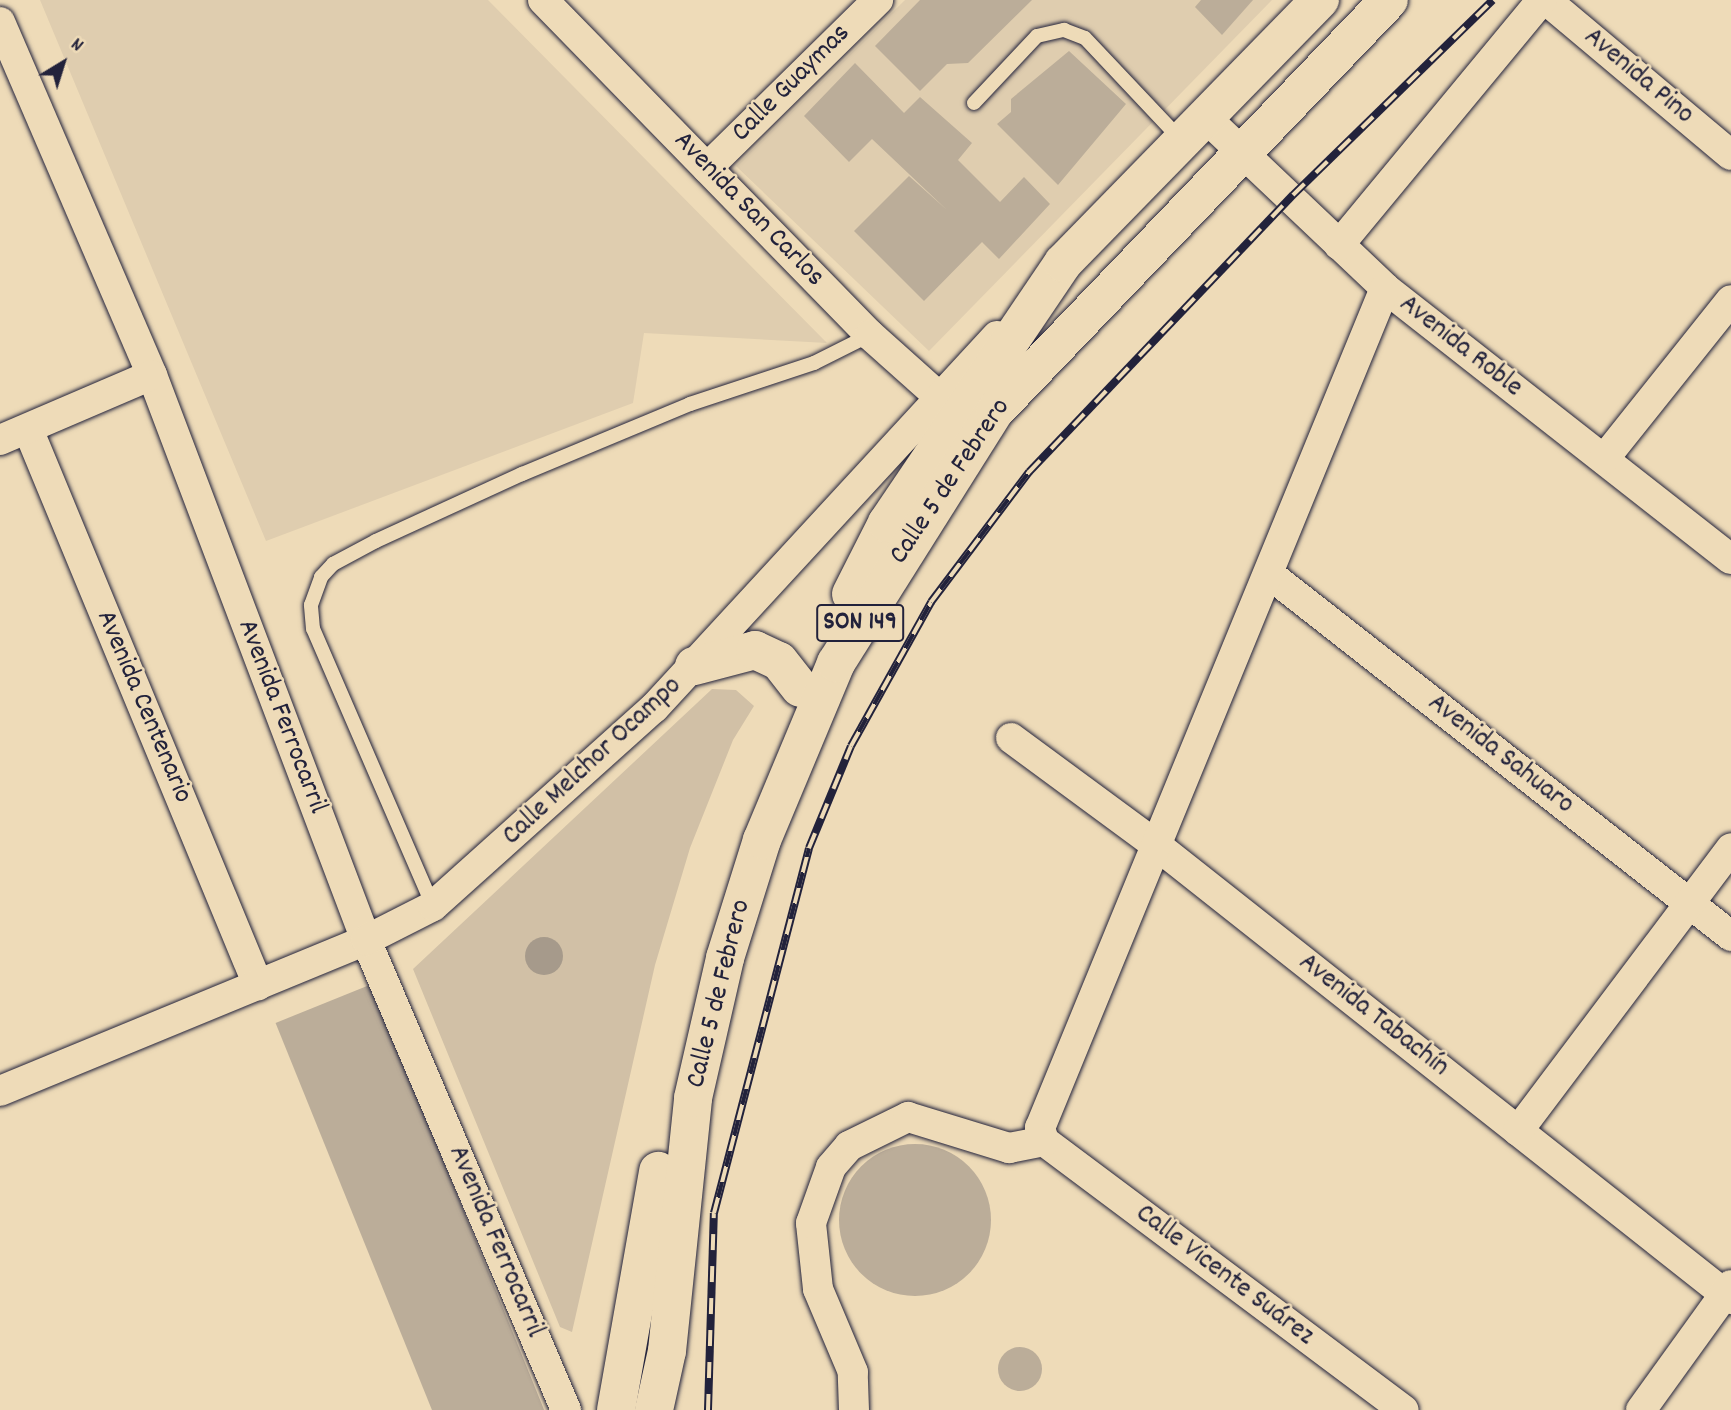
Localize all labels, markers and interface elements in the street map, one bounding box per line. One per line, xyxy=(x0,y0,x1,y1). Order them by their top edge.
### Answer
street label: Calle Guaymas xyxy=(726,18,858,150)
street label: Avenida Pino xyxy=(1576,21,1700,133)
north arrow xyxy=(28,28,98,98)
text: N xyxy=(64,33,88,60)
street label: Avenida San Carlos xyxy=(665,125,831,295)
street label: Avenida Roble xyxy=(1392,288,1528,406)
street label: Calle 5 de Febrero xyxy=(883,393,1019,571)
road number: SON 149 xyxy=(814,600,906,646)
street label: Avenida Centenario xyxy=(87,606,199,808)
street label: Avenida Ferrocarril xyxy=(229,615,333,819)
street label: Calle Melchor Ocampo xyxy=(496,670,690,854)
street label: Avenida Sahuaro xyxy=(1420,687,1580,823)
street label: Calle 5 de Febrero xyxy=(680,896,760,1092)
street label: Avenida Tabachín xyxy=(1291,947,1455,1085)
street label: Avenida Ferrocarril xyxy=(439,1141,551,1343)
street label: Calle Vicente Suárez xyxy=(1128,1198,1320,1354)

